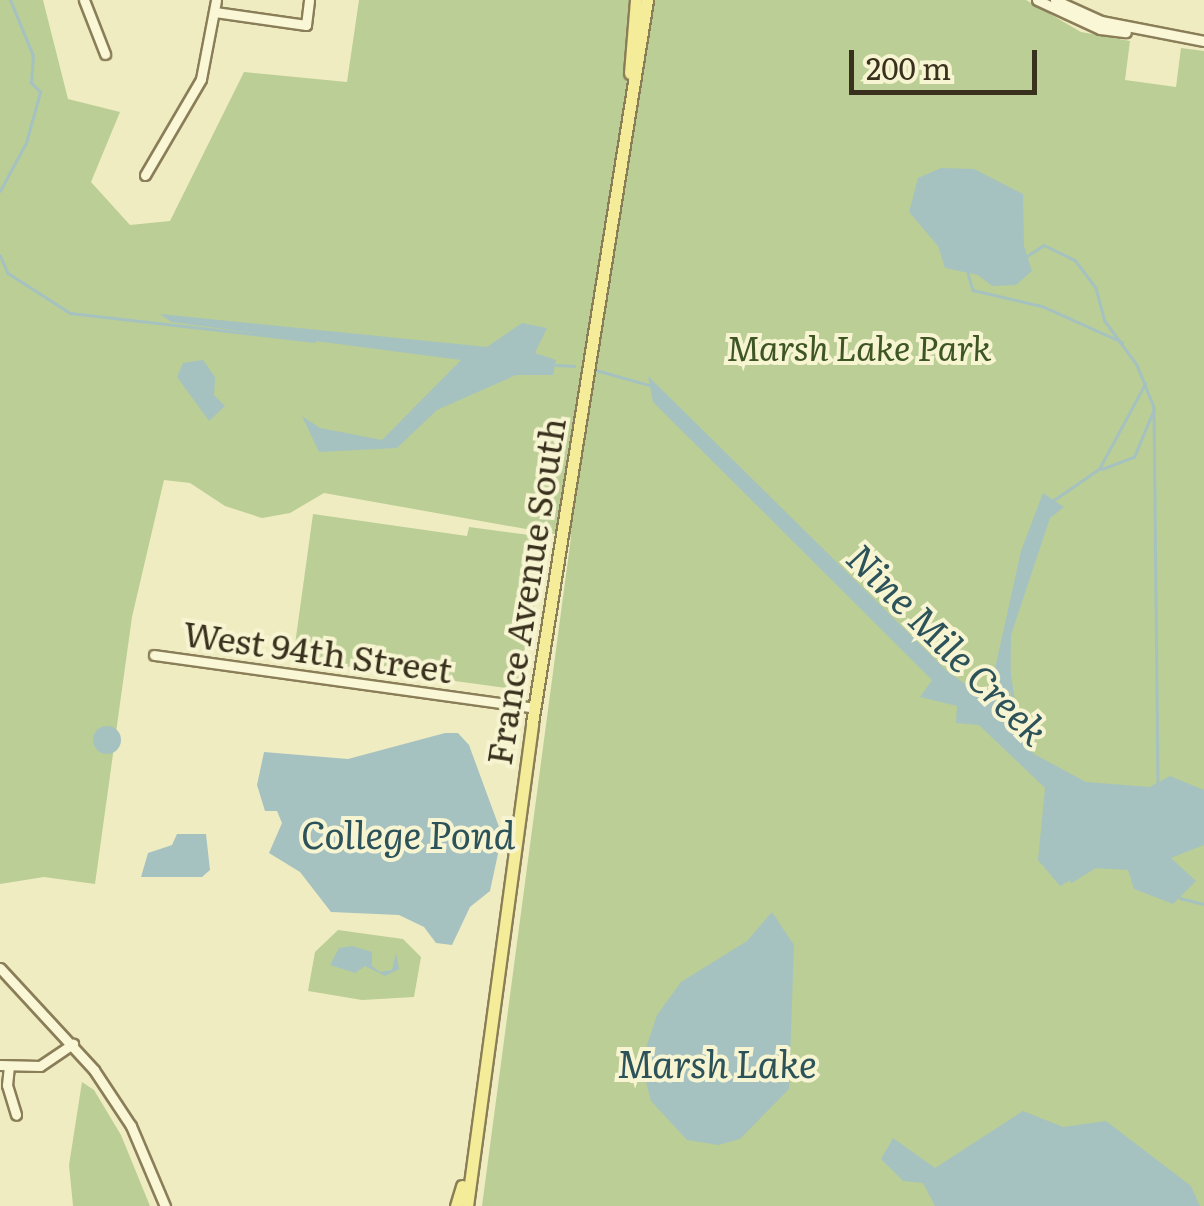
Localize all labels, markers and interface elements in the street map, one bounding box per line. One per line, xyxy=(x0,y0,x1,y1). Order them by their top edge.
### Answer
scale bar xyxy=(854,30,1042,92)
text: 200 m xyxy=(866,45,951,89)
park label: Marsh Lake Park xyxy=(726,325,992,367)
street label: France Avenue South xyxy=(476,414,572,768)
water label: Nine Mile Creek xyxy=(839,533,1059,753)
street label: West 94th Street xyxy=(181,610,455,690)
water label: College Pond xyxy=(301,810,515,856)
water label: Marsh Lake xyxy=(617,1039,817,1085)

